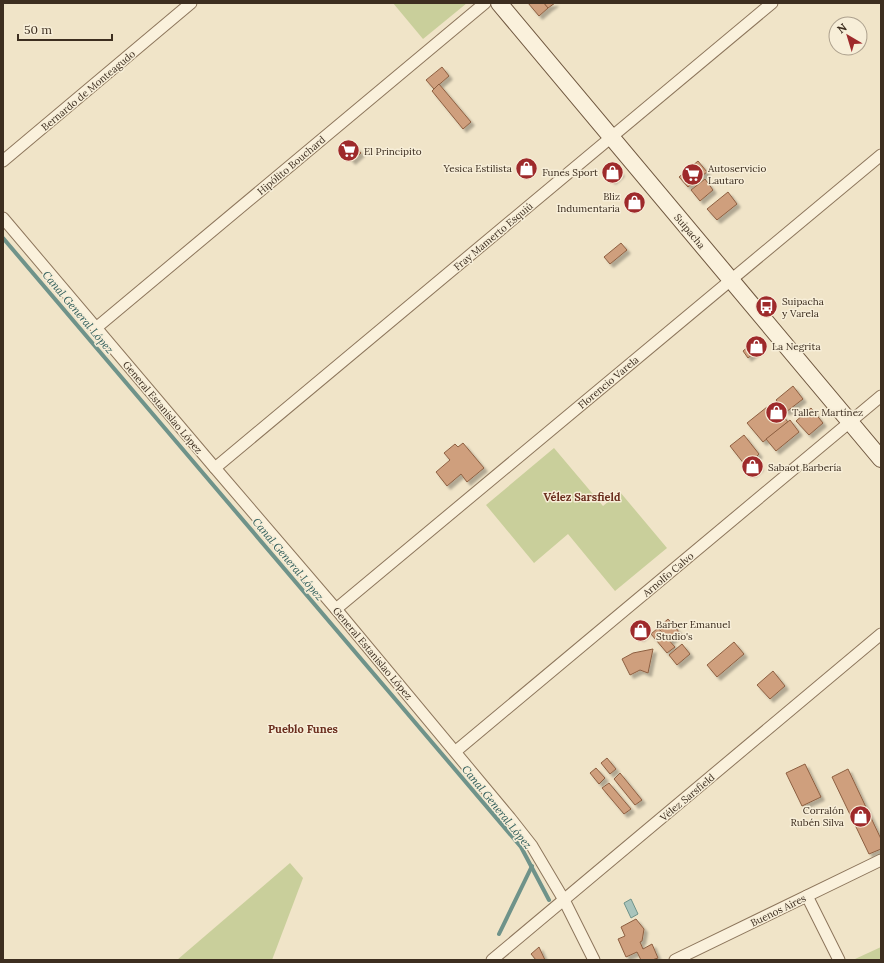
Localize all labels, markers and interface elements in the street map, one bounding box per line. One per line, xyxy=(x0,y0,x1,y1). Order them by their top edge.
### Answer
scale bar xyxy=(18,16,112,42)
north arrow xyxy=(828,16,868,56)
text: N xyxy=(834,20,850,36)
text: 50 m xyxy=(24,22,52,37)
street label: Bernardo de Monteagudo xyxy=(39,47,138,133)
street label: Hipólito Bouchard xyxy=(255,133,328,198)
supermarket icon: El Principito xyxy=(336,138,362,164)
place label: El Principito xyxy=(364,145,422,158)
shop icon: Yesica Estilista xyxy=(514,155,540,181)
shop icon: Funes Sport xyxy=(600,159,626,185)
supermarket icon: Autoservicio Lautaro xyxy=(680,161,706,187)
place label: Yesica Estilista xyxy=(442,162,512,175)
place label: Autoservicio Lautaro xyxy=(707,162,766,187)
place label: Funes Sport xyxy=(542,166,598,179)
shop icon: Bliz Indumentaria xyxy=(622,189,648,215)
place label: Bliz Indumentaria xyxy=(557,190,620,215)
street label: Fray Mamerto Esquiú xyxy=(451,199,536,273)
street label: Suipacha xyxy=(671,211,708,252)
water label: Canal General López xyxy=(39,268,117,356)
bus stop icon: Suipacha y Varela xyxy=(754,294,780,320)
place label: Suipacha y Varela xyxy=(782,295,824,320)
shop icon: La Negrita xyxy=(743,333,769,359)
place label: La Negrita xyxy=(772,340,821,353)
street label: Florencio Varela xyxy=(575,353,641,412)
street label: General Estanislao López xyxy=(120,358,205,456)
shop icon: Taller Martínez xyxy=(764,399,790,425)
place label: Taller Martínez xyxy=(792,406,863,419)
shop icon: Sabaot Barbería xyxy=(740,454,766,480)
place label: Sabaot Barbería xyxy=(768,461,841,474)
district label: Vélez Sarsfield xyxy=(544,490,621,504)
water label: Canal General López xyxy=(249,515,327,603)
street label: Arnolfo Calvo xyxy=(639,549,697,600)
street label: General Estanislao López xyxy=(330,604,415,702)
shop icon: Barber Emanuel Studio's xyxy=(628,617,654,643)
place label: Barber Emanuel Studio's xyxy=(656,618,731,643)
district label: Pueblo Funes xyxy=(268,722,338,736)
water label: Canal General López xyxy=(459,762,535,852)
street label: Vélez Sarsfield xyxy=(656,771,717,825)
shop icon: Corralón Rubén Silva xyxy=(847,803,873,829)
place label: Corralón Rubén Silva xyxy=(791,804,844,829)
street label: Buenos Aires xyxy=(748,891,808,929)

